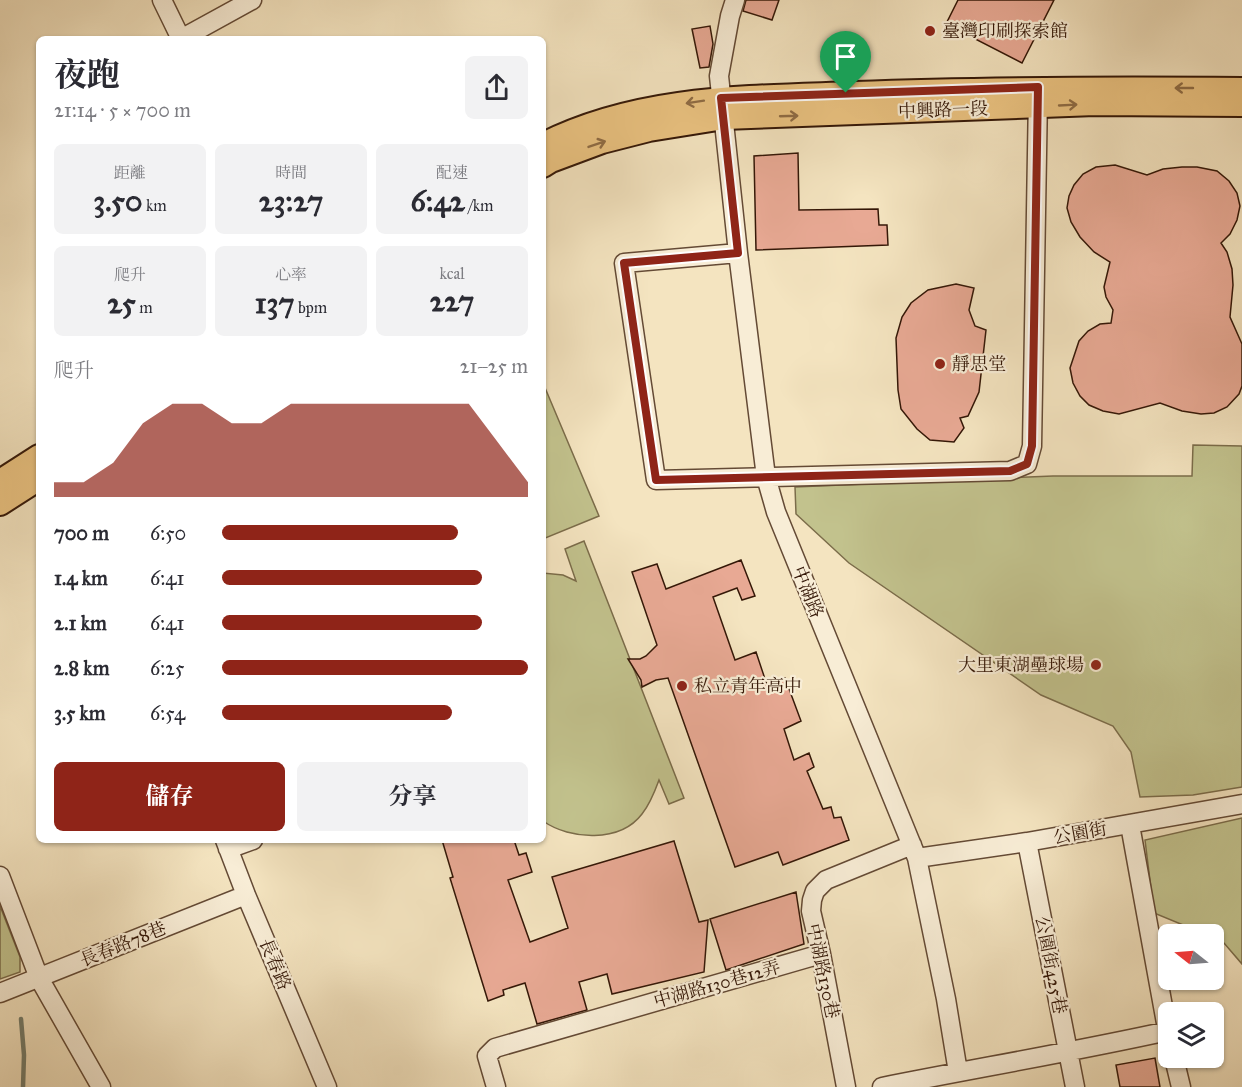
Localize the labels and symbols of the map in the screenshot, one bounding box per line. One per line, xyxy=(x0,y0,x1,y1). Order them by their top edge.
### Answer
place label: 臺灣印刷探索館 xyxy=(942,20,1068,42)
marker: 臺灣印刷探索館 xyxy=(923,24,937,38)
pin xyxy=(820,31,871,93)
one-way arrow xyxy=(1174,82,1194,94)
one-way arrow xyxy=(686,96,705,107)
street label: 中興路一段 xyxy=(898,97,988,123)
one-way arrow xyxy=(1057,100,1077,111)
one-way arrow xyxy=(779,110,799,121)
one-way arrow xyxy=(587,138,606,149)
place label: 靜思堂 xyxy=(952,353,1006,375)
marker: 靜思堂 xyxy=(933,357,947,371)
street label: 中湖路 xyxy=(788,563,828,621)
place label: 大里東湖壘球場 xyxy=(958,654,1084,676)
marker: 大里東湖壘球場 xyxy=(1089,658,1103,672)
place label: 私立青年高中 xyxy=(694,675,802,697)
marker: 私立青年高中 xyxy=(675,679,689,693)
street label: 公園街 xyxy=(1052,817,1108,849)
street label: 公園街425巷 xyxy=(1031,914,1071,1016)
street label: 長春路78巷 xyxy=(77,917,169,971)
street label: 中湖路130巷 xyxy=(802,921,844,1021)
north arrow xyxy=(1158,924,1224,990)
street label: 長春路 xyxy=(254,935,296,993)
street label: 中湖路130巷12弄 xyxy=(651,955,783,1013)

